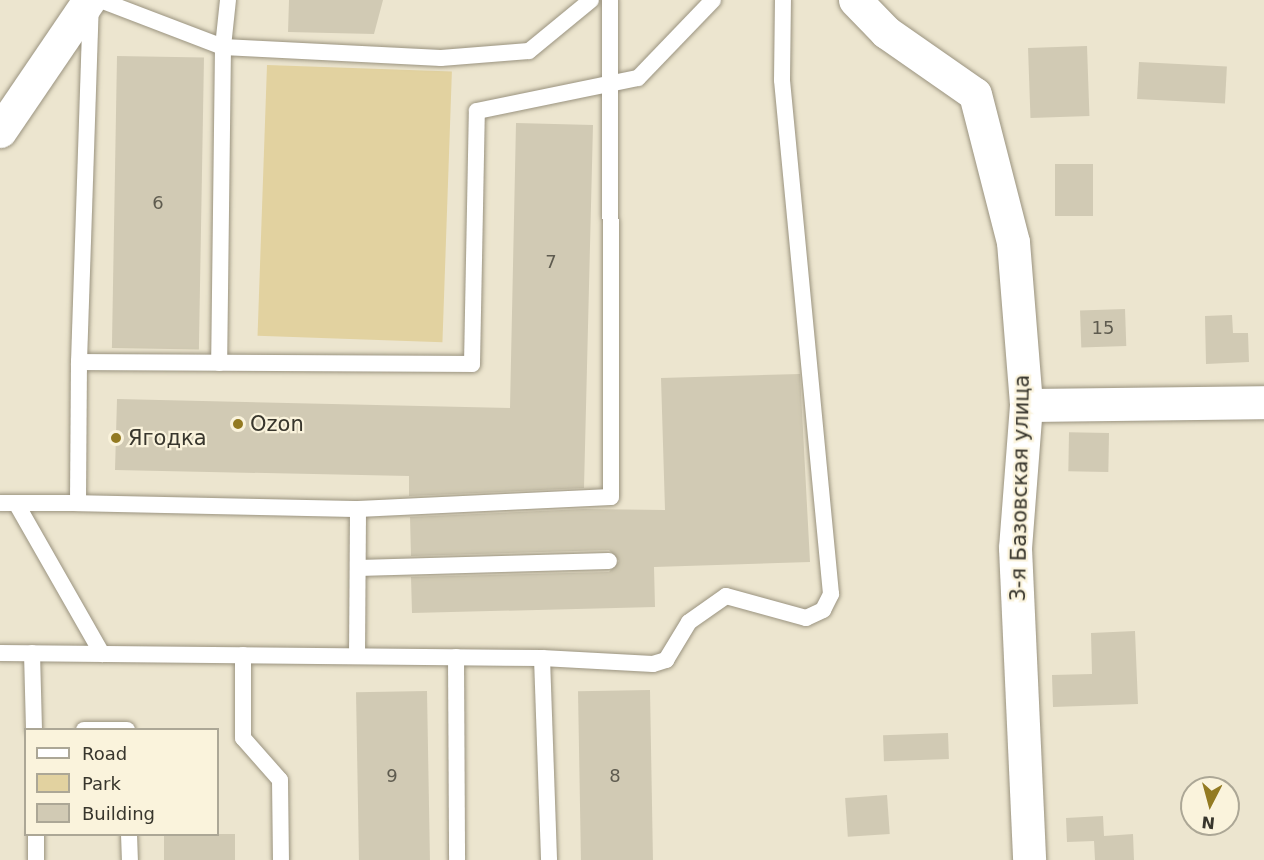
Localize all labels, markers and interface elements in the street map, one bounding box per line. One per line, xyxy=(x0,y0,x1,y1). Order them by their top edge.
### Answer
house number: 6 xyxy=(152,192,164,214)
house number: 7 xyxy=(545,251,557,273)
house number: 15 xyxy=(1092,317,1114,339)
street label: 3-я Базовская улица xyxy=(1005,374,1035,602)
place label: Ozon xyxy=(250,411,304,437)
marker: Ozon xyxy=(231,417,245,431)
place label: Ягодка xyxy=(128,425,207,451)
marker: Ягодка xyxy=(109,431,123,445)
legend xyxy=(24,728,219,836)
text: Road xyxy=(82,743,127,764)
house number: 9 xyxy=(386,765,398,787)
house number: 8 xyxy=(609,765,621,787)
text: Park xyxy=(82,773,121,794)
north arrow xyxy=(1180,776,1240,836)
text: Building xyxy=(82,803,155,824)
text: N xyxy=(1201,812,1216,833)

